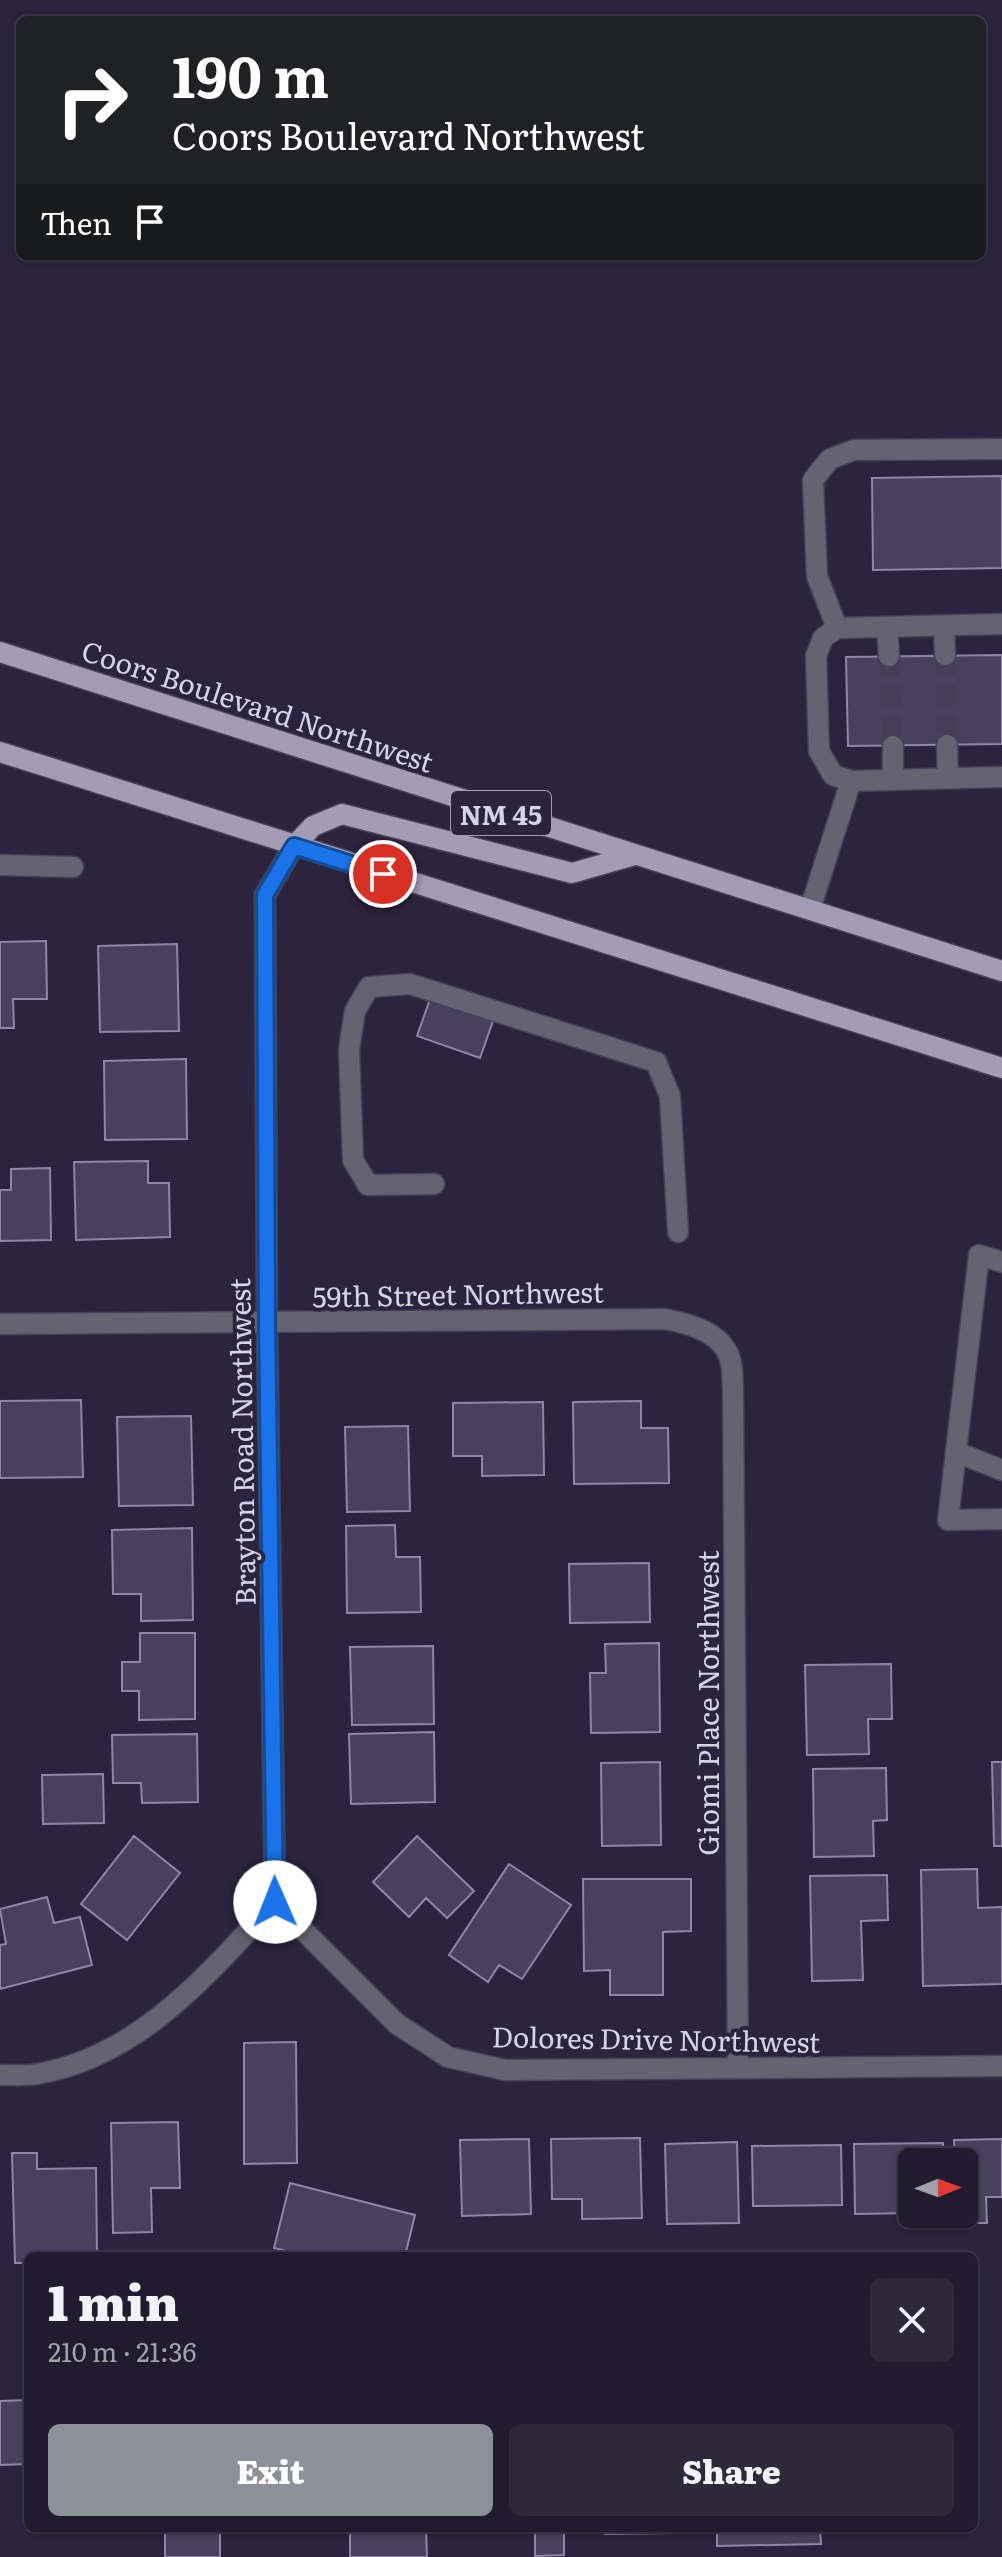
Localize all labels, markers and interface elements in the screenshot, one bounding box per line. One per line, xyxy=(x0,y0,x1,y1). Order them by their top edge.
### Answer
text: 190 m xyxy=(172,32,329,115)
icon: right xyxy=(40,48,144,152)
text: Coors Boulevard Northwest xyxy=(172,108,645,161)
text: Then xyxy=(40,200,112,244)
icon: arrive xyxy=(128,200,172,244)
street label: Coors Boulevard Northwest xyxy=(77,628,440,782)
road number: NM 45 xyxy=(451,791,551,835)
pin xyxy=(349,840,417,908)
icon: arrive xyxy=(361,852,405,896)
street label: 59th Street Northwest xyxy=(312,1269,605,1317)
street label: Brayton Road Northwest xyxy=(217,1277,265,1606)
street label: Giomi Place Northwest xyxy=(686,1550,728,1856)
position arrow xyxy=(233,1860,317,1944)
street label: Dolores Drive Northwest xyxy=(491,2014,821,2062)
north arrow xyxy=(898,2148,978,2228)
map controls xyxy=(898,2148,978,2228)
text: 1 min xyxy=(48,2265,179,2336)
button: close xyxy=(870,2278,954,2362)
text: 210 m · 21:36 xyxy=(48,2331,197,2370)
button: Exit xyxy=(48,2424,493,2516)
button: Share xyxy=(509,2424,954,2516)

